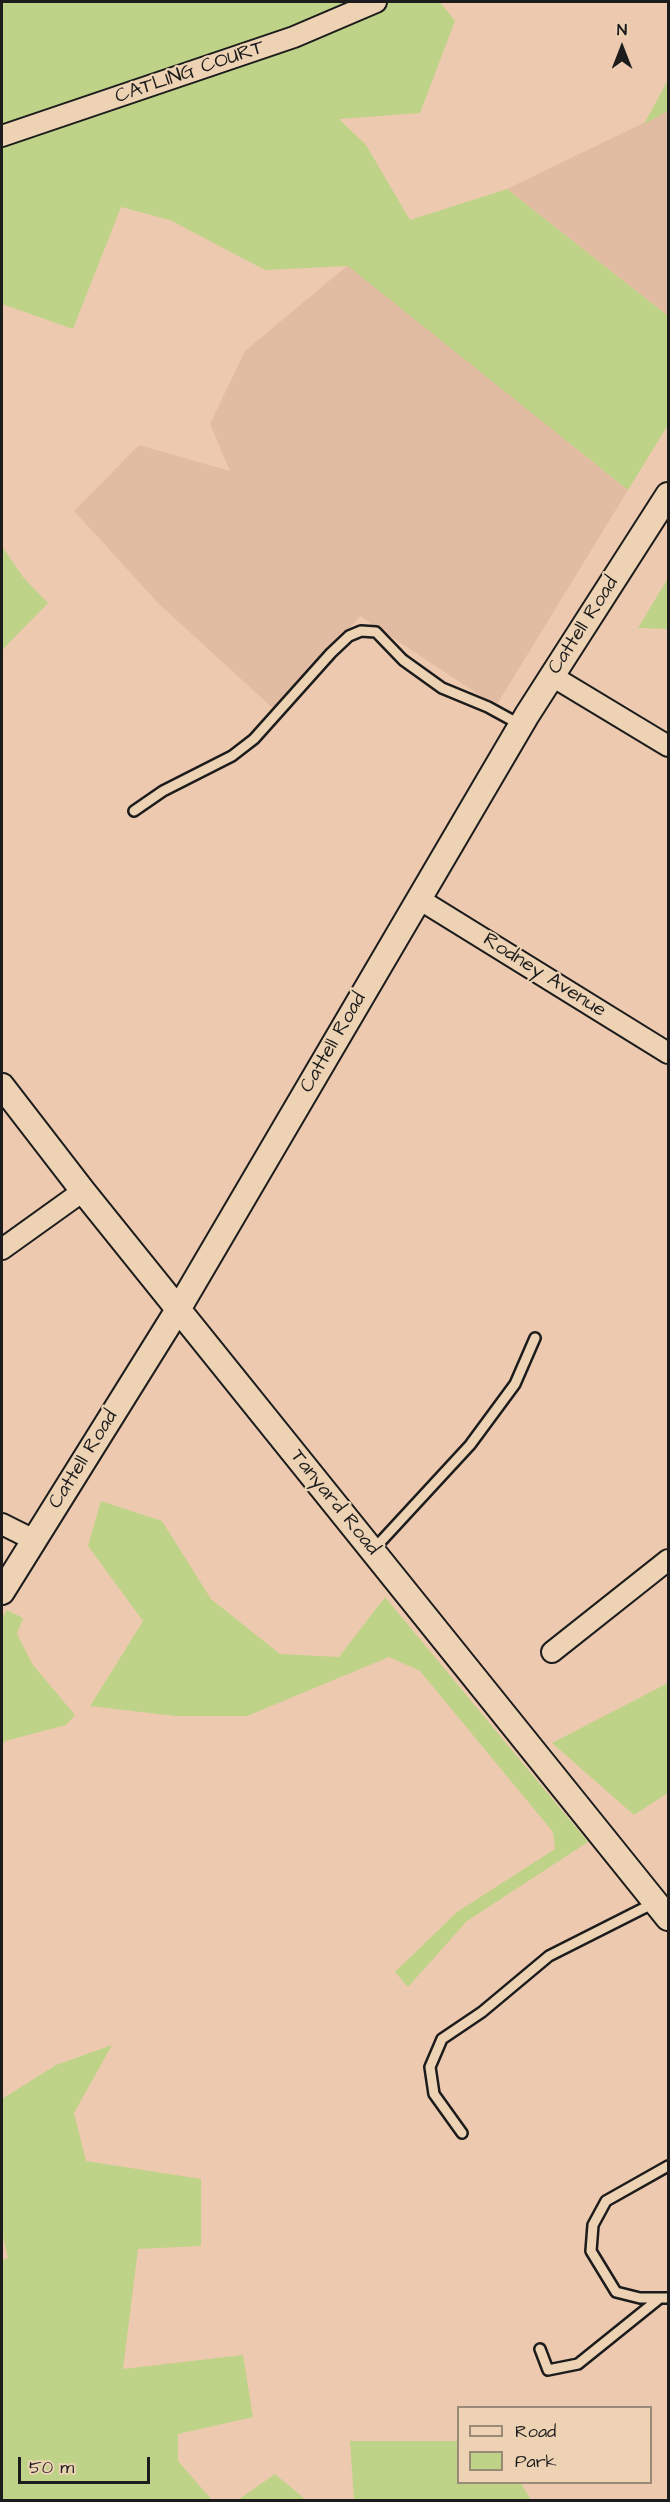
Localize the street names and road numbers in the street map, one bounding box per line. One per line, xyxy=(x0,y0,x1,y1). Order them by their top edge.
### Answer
street label: CATLING COURT xyxy=(112,36,268,110)
street label: Cattell Road xyxy=(544,573,624,679)
street label: Rodney Avenue xyxy=(478,929,610,1023)
street label: Cattell Road xyxy=(296,989,372,1097)
street label: Cattell Road xyxy=(44,1406,124,1514)
street label: Tanyard Road xyxy=(284,1445,384,1561)

